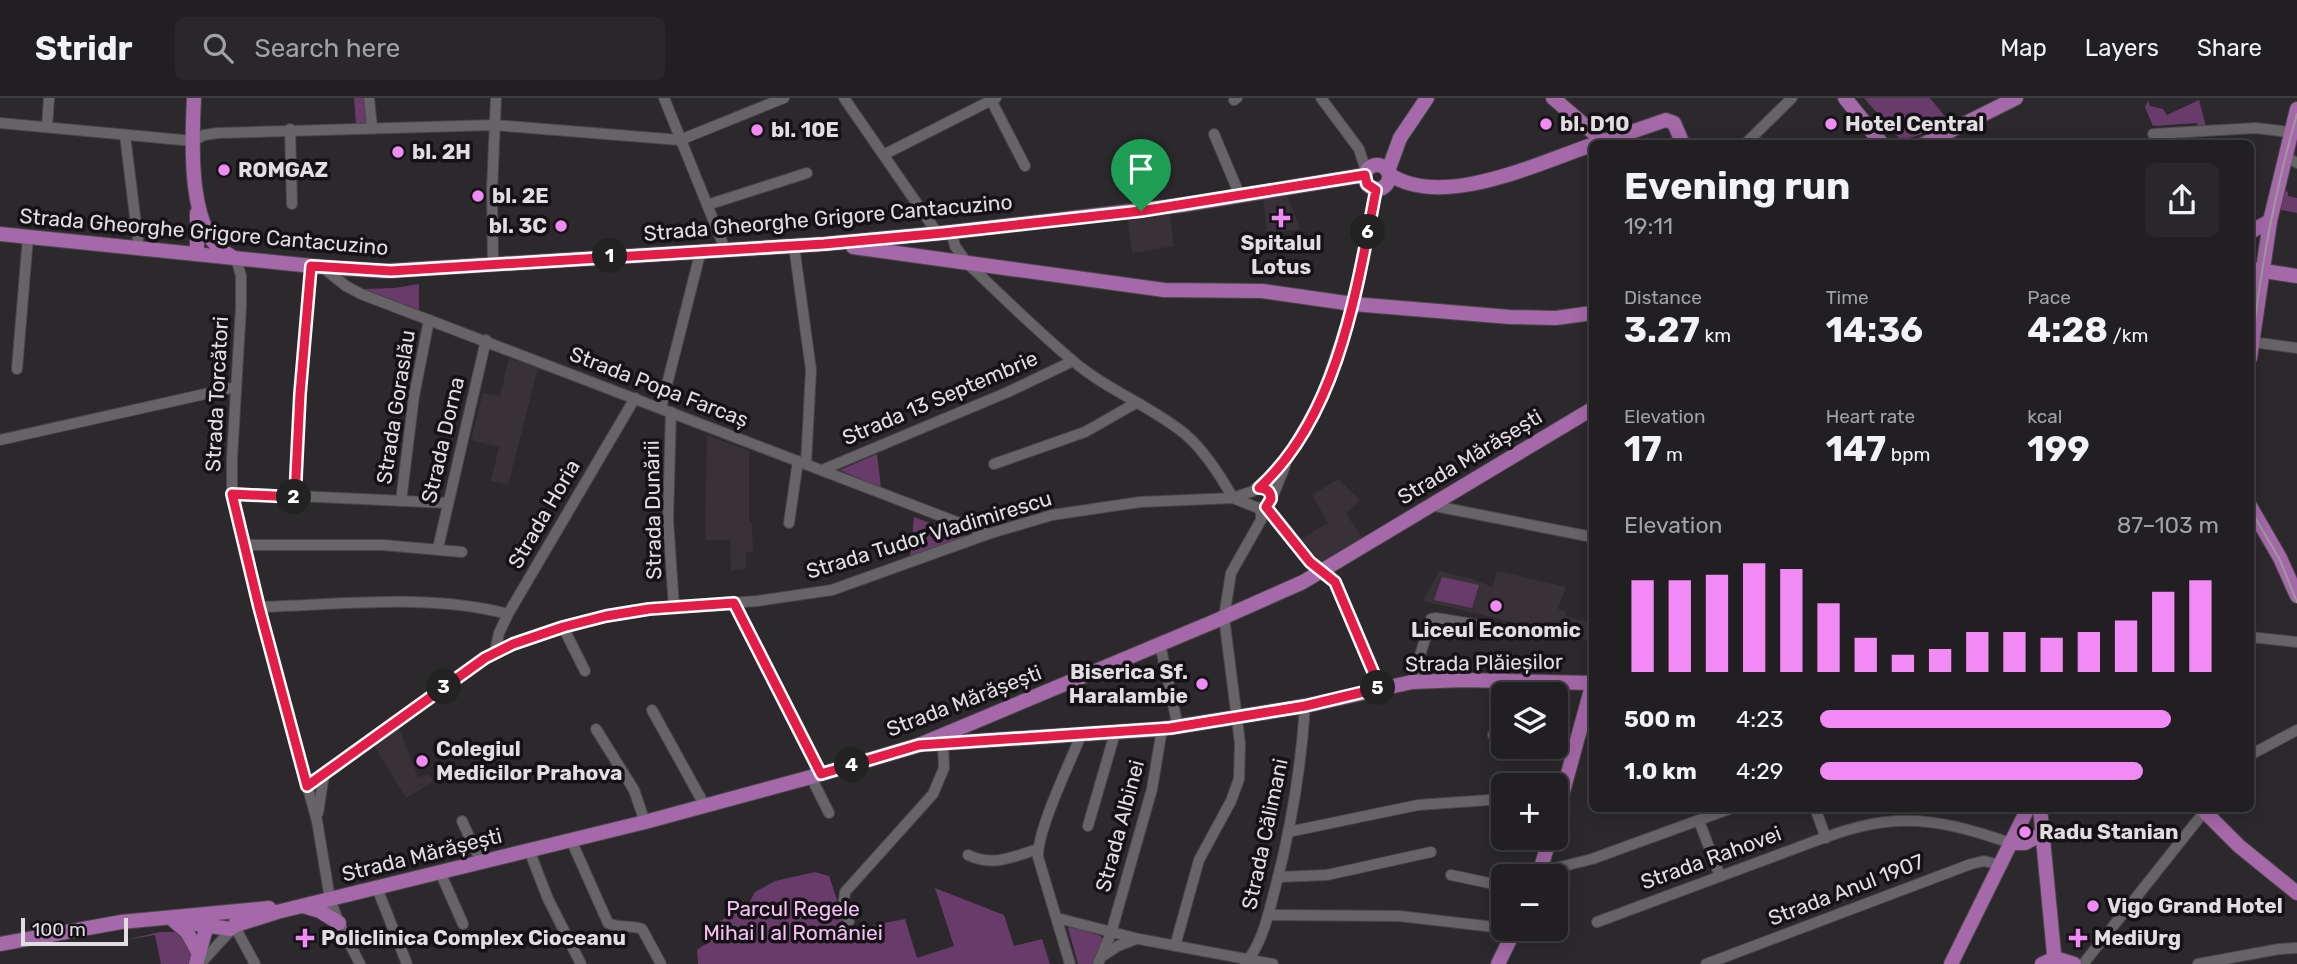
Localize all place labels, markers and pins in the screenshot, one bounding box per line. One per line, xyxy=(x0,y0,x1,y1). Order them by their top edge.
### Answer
place label: bl. D10 xyxy=(1560,111,1629,136)
place label: Hotel Central xyxy=(1845,111,1984,136)
marker: bl. D10 xyxy=(1538,116,1554,132)
marker: Hotel Central xyxy=(1823,116,1839,132)
place label: bl. 10E xyxy=(771,117,839,142)
marker: bl. 10E xyxy=(749,122,765,138)
place label: bl. 2H xyxy=(412,139,471,164)
pin xyxy=(1111,139,1171,211)
marker: bl. 2H xyxy=(390,144,406,160)
place label: ROMGAZ xyxy=(238,157,328,182)
marker: ROMGAZ xyxy=(216,162,232,178)
place label: bl. 2E xyxy=(492,183,549,208)
marker: bl. 2E xyxy=(470,188,486,204)
marker: Spitalul Lotus xyxy=(1271,208,1291,228)
place label: bl. 3C xyxy=(489,213,547,238)
pin: 6 xyxy=(1350,214,1386,250)
marker: bl. 3C xyxy=(553,218,569,234)
place label: Spitalul Lotus xyxy=(1241,230,1321,279)
pin: 1 xyxy=(592,238,628,274)
pin: 2 xyxy=(276,480,312,514)
marker: Liceul Economic xyxy=(1488,598,1504,614)
place label: Liceul Economic xyxy=(1411,617,1581,642)
place label: Biserica Sf. Haralambie xyxy=(1069,659,1188,708)
pin: 3 xyxy=(426,670,462,704)
pin: 5 xyxy=(1360,670,1396,706)
marker: Biserica Sf. Haralambie xyxy=(1194,676,1210,692)
place label: Colegiul Medicilor Prahova xyxy=(436,736,622,785)
pin: 4 xyxy=(834,748,870,782)
marker: Colegiul Medicilor Prahova xyxy=(414,753,430,769)
place label: Radu Stanian xyxy=(2039,819,2179,844)
marker: Radu Stanian xyxy=(2017,824,2033,840)
place label: Vigo Grand Hotel xyxy=(2107,893,2283,918)
marker: Vigo Grand Hotel xyxy=(2085,898,2101,914)
place label: Policlinica Complex Cioceanu xyxy=(321,925,626,950)
place label: MediUrg xyxy=(2094,925,2181,950)
marker: Policlinica Complex Cioceanu xyxy=(295,928,315,948)
marker: MediUrg xyxy=(2068,928,2088,948)

